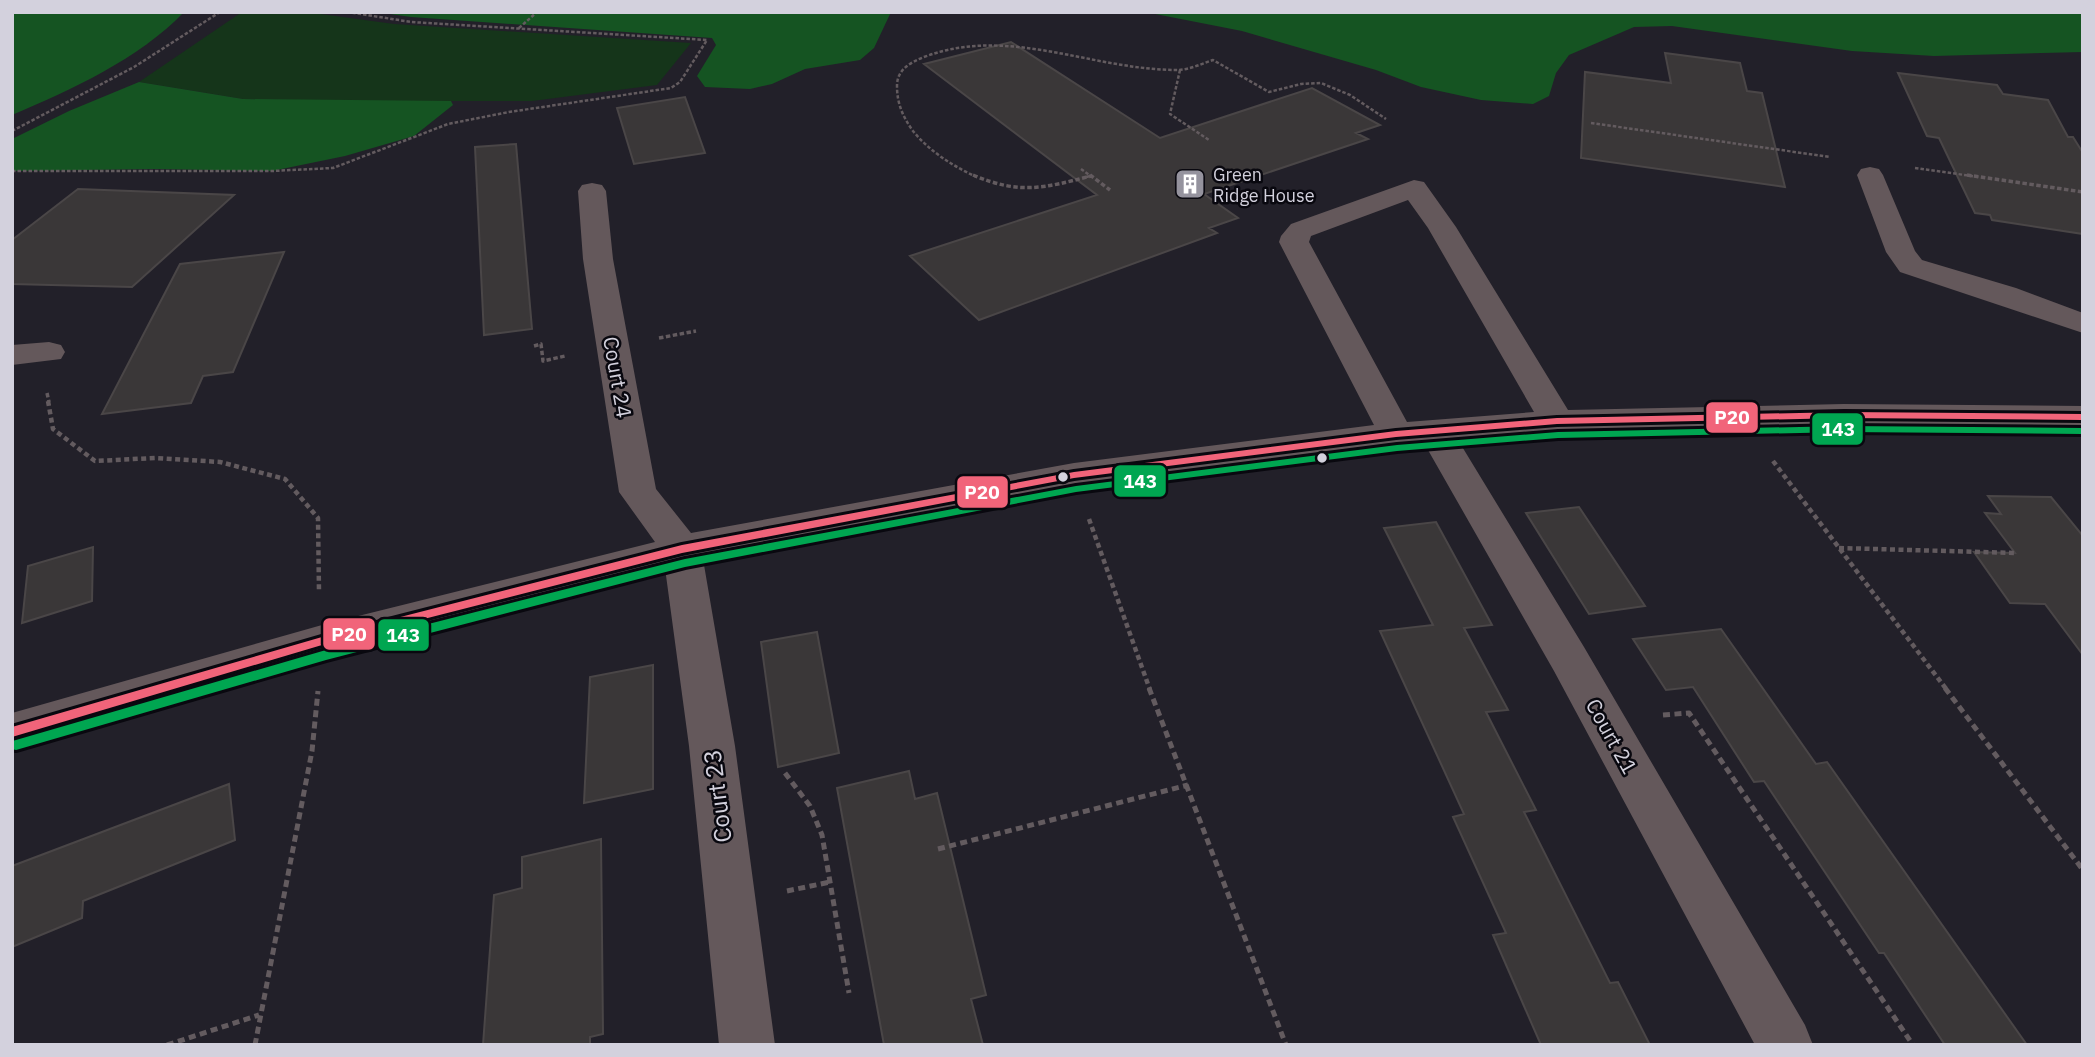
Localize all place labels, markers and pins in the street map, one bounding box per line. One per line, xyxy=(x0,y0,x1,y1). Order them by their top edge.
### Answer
place label: Green Ridge House xyxy=(1213,163,1315,207)
building icon: Green Ridge House xyxy=(1173,167,1207,201)
unlabelled marker xyxy=(1315,451,1329,465)
unlabelled marker xyxy=(1056,470,1070,484)

